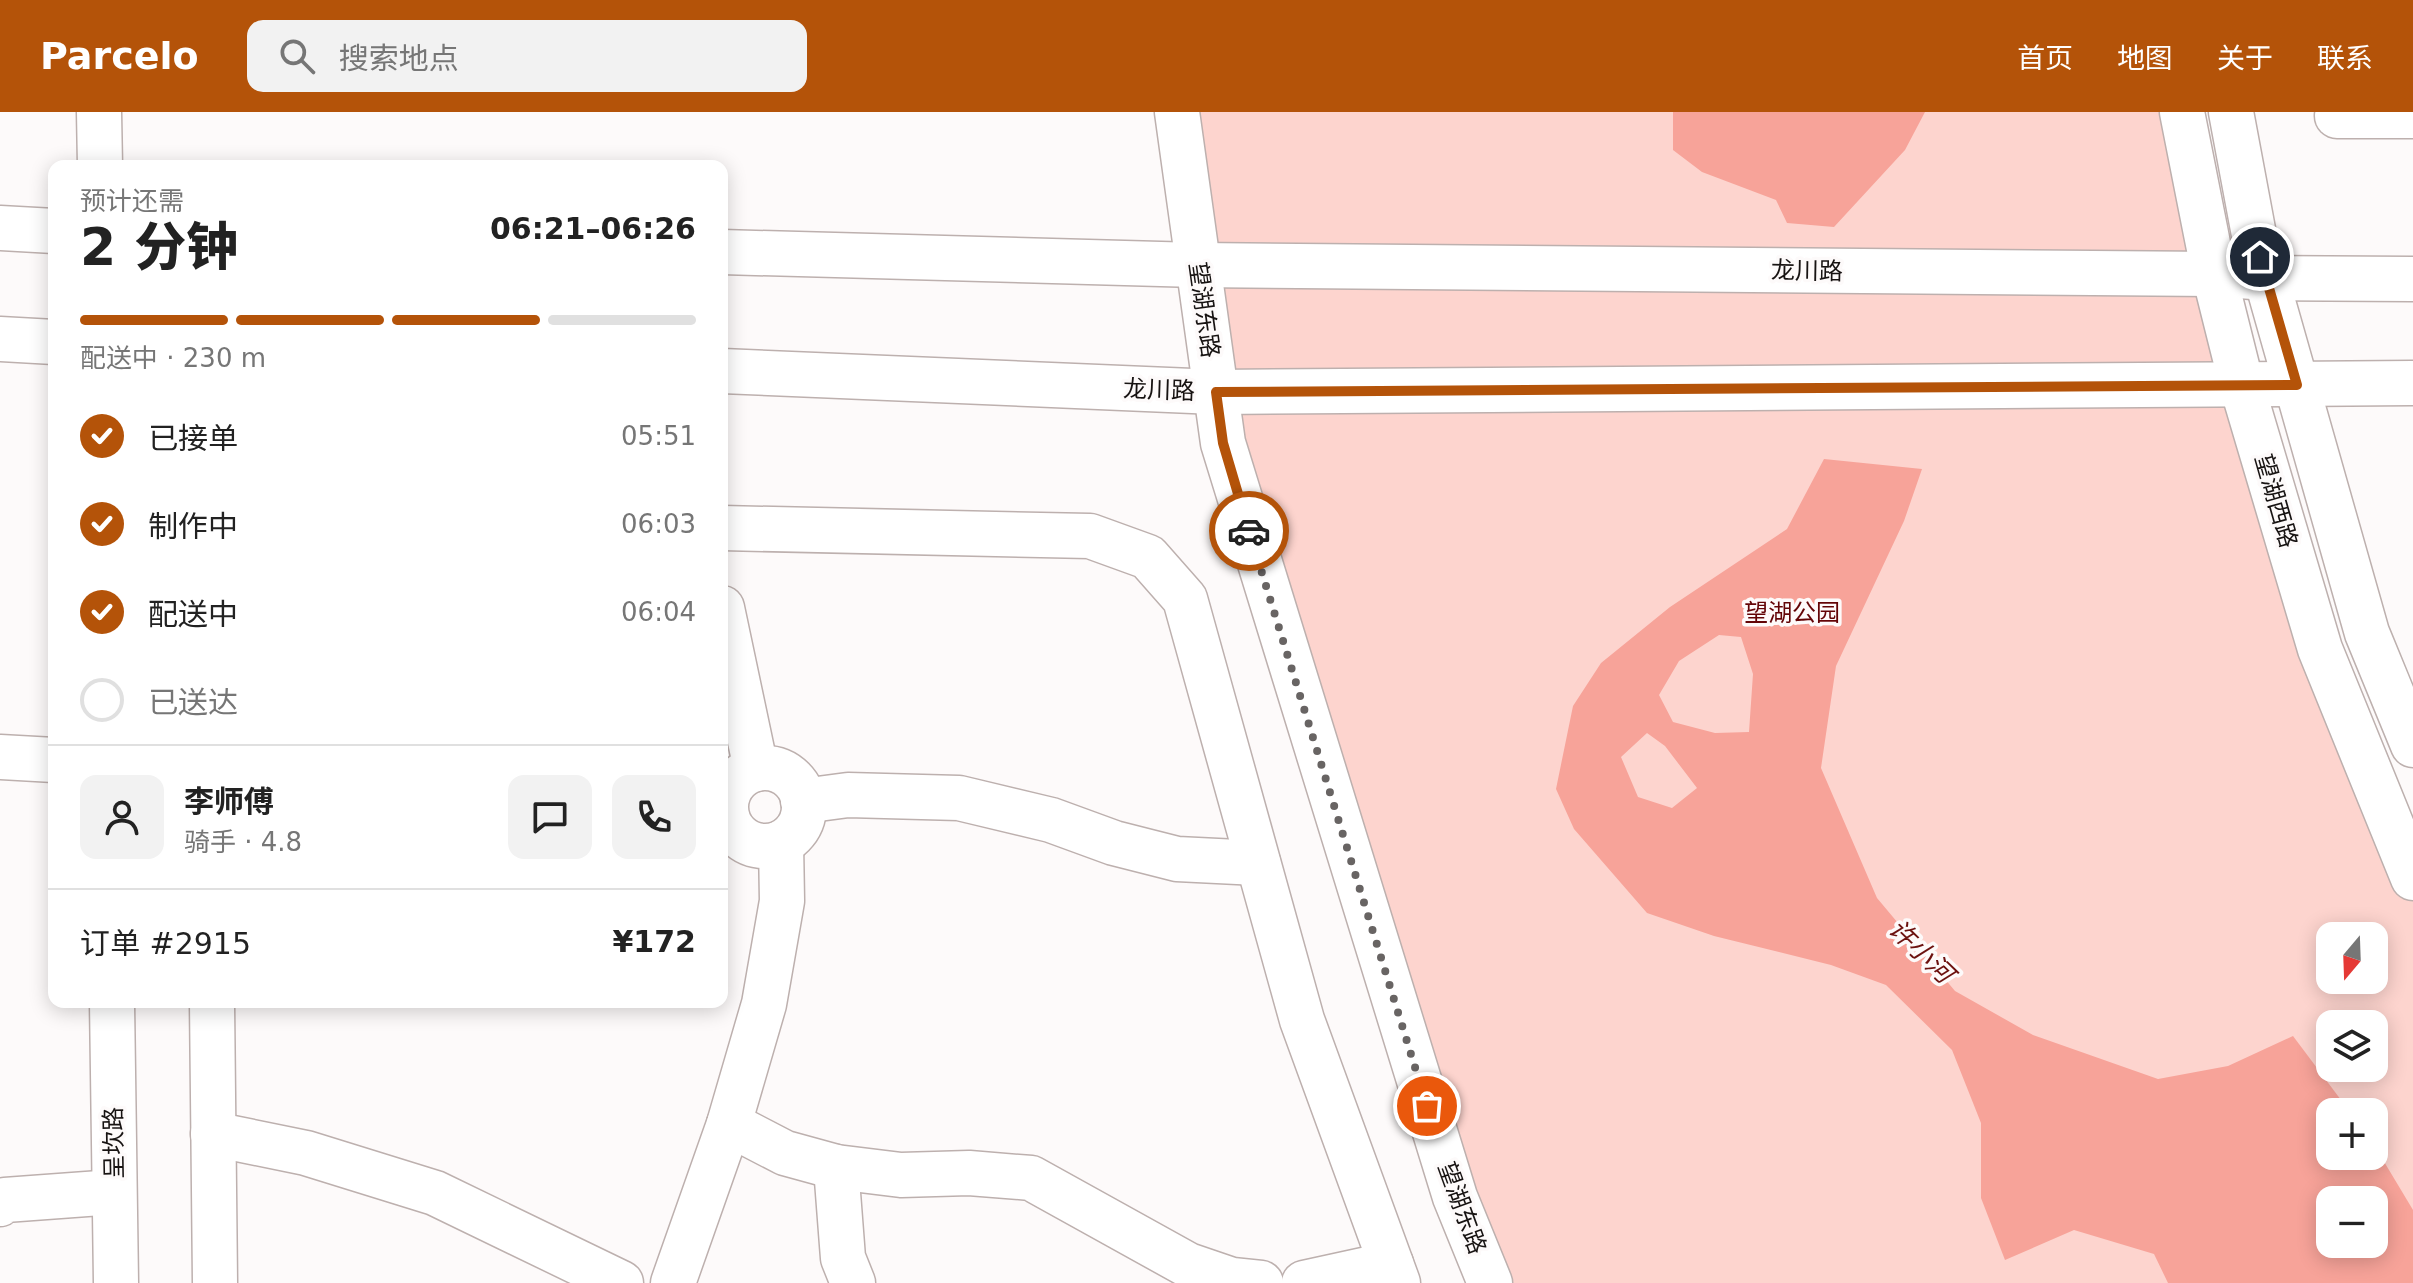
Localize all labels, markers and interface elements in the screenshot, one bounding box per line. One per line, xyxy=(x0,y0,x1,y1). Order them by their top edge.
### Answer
search box xyxy=(247,20,807,92)
text: Parcelo xyxy=(40,34,199,78)
icon: search xyxy=(275,34,319,78)
text: 搜索地点 xyxy=(339,41,459,76)
text: 首页 xyxy=(2017,42,2073,75)
text: 地图 xyxy=(2117,42,2173,75)
text: 关于 xyxy=(2217,42,2273,75)
text: 联系 xyxy=(2317,42,2373,75)
text: 预计还需 xyxy=(80,186,184,216)
text: 06:21–06:26 xyxy=(490,211,696,246)
text: 2 分钟 xyxy=(80,217,238,277)
pin xyxy=(2226,223,2294,291)
icon: home xyxy=(2238,235,2282,279)
street label: 龙川路 xyxy=(1771,256,1843,286)
street label: 望湖东路 xyxy=(1183,261,1225,359)
text: 配送中 · 230 m xyxy=(80,343,266,373)
street label: 龙川路 xyxy=(1123,375,1195,405)
icon: check xyxy=(80,414,124,458)
text: 已接单 xyxy=(148,421,238,456)
text: 05:51 xyxy=(621,421,696,451)
street label: 望湖西路 xyxy=(2249,451,2303,551)
courier xyxy=(1209,491,1289,571)
icon: check xyxy=(80,502,124,546)
text: 制作中 xyxy=(148,509,238,544)
text: 06:03 xyxy=(621,509,696,539)
icon: car xyxy=(1227,509,1271,553)
icon: check xyxy=(80,590,124,634)
text: 配送中 xyxy=(148,597,238,632)
text: 06:04 xyxy=(621,597,696,627)
park label: 望湖公园 xyxy=(1744,599,1840,627)
text: 已送达 xyxy=(148,685,238,720)
button: person xyxy=(80,775,164,859)
button: chat xyxy=(508,775,592,859)
button: phone xyxy=(612,775,696,859)
text: 李师傅 xyxy=(184,784,274,819)
text: 骑手 · 4.8 xyxy=(184,827,302,857)
water label: 许小河 xyxy=(1883,913,1963,992)
north arrow xyxy=(2316,922,2388,994)
map controls xyxy=(2316,922,2388,1258)
text: ¥172 xyxy=(613,924,696,959)
text: 订单 #2915 xyxy=(80,926,251,961)
button: layers xyxy=(2316,1010,2388,1082)
pin xyxy=(1393,1072,1461,1140)
icon: bag xyxy=(1405,1084,1449,1128)
button: + xyxy=(2316,1098,2388,1170)
street label: 呈坎路 xyxy=(99,1107,129,1179)
street label: 望湖东路 xyxy=(1432,1158,1492,1258)
button: − xyxy=(2316,1186,2388,1258)

